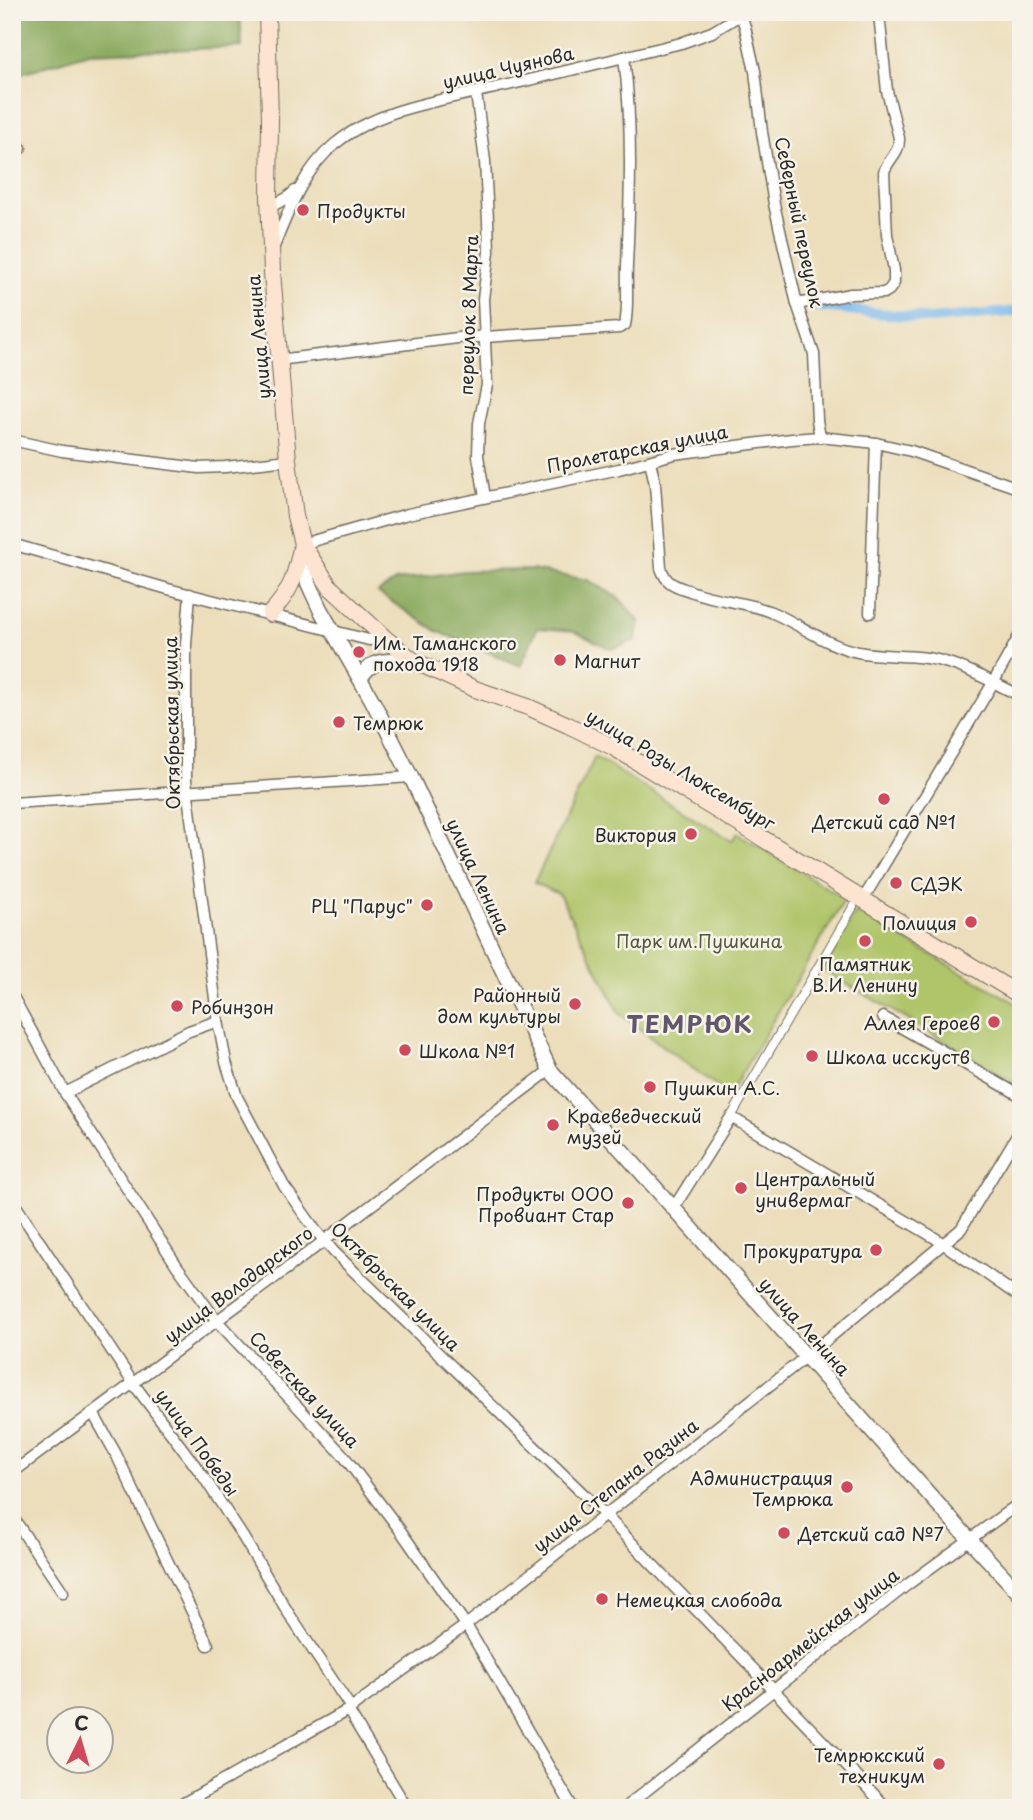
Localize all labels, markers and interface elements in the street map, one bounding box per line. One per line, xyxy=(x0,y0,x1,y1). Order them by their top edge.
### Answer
street label: улица Чуянова xyxy=(440,39,577,95)
street label: Северный переулок xyxy=(769,134,831,310)
place label: Продукты xyxy=(317,197,406,224)
marker: Продукты xyxy=(295,202,311,218)
street label: переулок 8 Марта xyxy=(452,234,484,396)
street label: улица Ленина xyxy=(239,273,277,400)
street label: Пролетарская улица xyxy=(544,417,730,479)
place label: Им. Таманского похода 1918 xyxy=(373,629,517,677)
street label: Октябрьская улица xyxy=(156,636,186,810)
marker: Им. Таманского похода 1918 xyxy=(351,644,367,660)
place label: Магнит xyxy=(574,647,641,674)
marker: Магнит xyxy=(552,652,568,668)
street label: улица Розы Люксембург xyxy=(581,702,781,837)
place label: Темрюк xyxy=(353,709,424,736)
marker: Темрюк xyxy=(331,714,347,730)
marker: Детский сад №1 xyxy=(876,791,892,807)
place label: Детский сад №1 xyxy=(811,808,956,835)
street label: улица Ленина xyxy=(440,814,518,939)
place label: Виктория xyxy=(595,821,677,848)
marker: Виктория xyxy=(683,826,699,842)
place label: СДЭК xyxy=(910,870,963,897)
marker: СДЭК xyxy=(888,875,904,891)
place label: РЦ "Парус" xyxy=(311,892,413,919)
marker: РЦ "Парус" xyxy=(419,897,435,913)
place label: Полиция xyxy=(882,909,957,936)
marker: Полиция xyxy=(963,914,979,930)
park label: Парк им.Пушкина xyxy=(616,927,783,954)
marker: Памятник В.И. Ленину xyxy=(857,933,873,949)
place label: Памятник В.И. Ленину xyxy=(812,950,918,998)
place label: Районный дом культуры xyxy=(438,981,561,1029)
place label: Робинзон xyxy=(191,993,274,1020)
marker: Районный дом культуры xyxy=(567,996,583,1012)
marker: Робинзон xyxy=(169,998,185,1014)
district label: ТЕМРЮК xyxy=(627,1005,753,1041)
place label: Аллея Героев xyxy=(864,1009,980,1036)
marker: Аллея Героев xyxy=(986,1014,1002,1030)
place label: Школа №1 xyxy=(419,1037,515,1064)
marker: Школа №1 xyxy=(397,1042,413,1058)
place label: Школа исскуств xyxy=(826,1043,970,1070)
marker: Школа исскуств xyxy=(804,1048,820,1064)
place label: Пушкин А.С. xyxy=(664,1074,780,1101)
marker: Пушкин А.С. xyxy=(642,1079,658,1095)
place label: Краеведческий музей xyxy=(567,1102,702,1150)
marker: Краеведческий музей xyxy=(545,1117,561,1133)
place label: Центральный универмаг xyxy=(755,1165,875,1213)
place label: Продукты ООО Провиант Стар xyxy=(476,1180,614,1228)
marker: Центральный универмаг xyxy=(733,1180,749,1196)
marker: Продукты ООО Провиант Стар xyxy=(620,1195,636,1211)
street label: Октябрьская улица xyxy=(325,1215,467,1357)
street label: улица Володарского xyxy=(158,1219,318,1349)
place label: Прокуратура xyxy=(743,1237,863,1264)
marker: Прокуратура xyxy=(868,1242,884,1258)
street label: улица Ленина xyxy=(753,1271,857,1382)
street label: Советская улица xyxy=(244,1325,367,1454)
street label: улица Победы xyxy=(150,1383,246,1501)
street label: улица Степана Разина xyxy=(526,1411,704,1558)
place label: Администрация Темрюка xyxy=(690,1464,834,1512)
marker: Администрация Темрюка xyxy=(839,1479,855,1495)
place label: Детский сад №7 xyxy=(797,1520,944,1547)
marker: Детский сад №7 xyxy=(776,1525,792,1541)
street label: Красноармейская улица xyxy=(716,1561,905,1717)
place label: Немецкая слобода xyxy=(616,1586,783,1613)
marker: Немецкая слобода xyxy=(594,1591,610,1607)
north arrow xyxy=(46,1704,116,1774)
text: С xyxy=(73,1707,90,1737)
place label: Темрюкский техникум xyxy=(814,1741,925,1789)
marker: Темрюкский техникум xyxy=(931,1756,947,1772)

